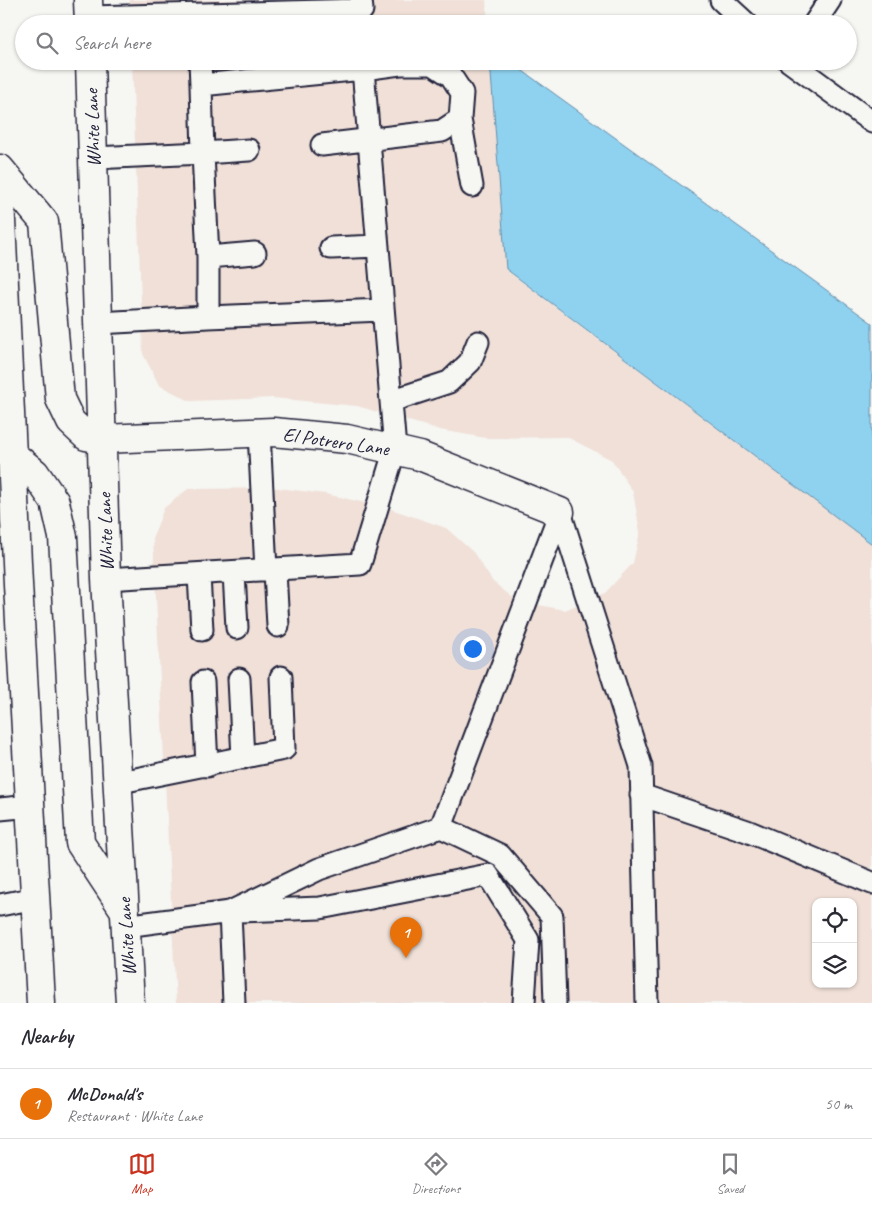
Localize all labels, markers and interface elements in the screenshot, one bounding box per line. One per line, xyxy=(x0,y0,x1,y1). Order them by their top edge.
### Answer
search box xyxy=(15,15,857,70)
icon: search xyxy=(33,29,61,57)
text: Search here xyxy=(73,31,150,55)
street label: White Lane xyxy=(79,87,106,167)
street label: El Potrero Lane xyxy=(281,422,392,462)
street label: White Lane xyxy=(92,491,119,571)
your location xyxy=(460,636,486,662)
street label: White Lane xyxy=(111,896,142,977)
map controls xyxy=(812,898,857,988)
button: locate xyxy=(812,898,857,943)
pin: 1 xyxy=(390,917,422,958)
button: layers xyxy=(812,943,857,988)
text: Nearby xyxy=(20,1023,73,1049)
text: McDonald's xyxy=(67,1082,142,1106)
text: 1 xyxy=(32,1094,40,1114)
text: 50 m xyxy=(825,1094,852,1114)
text: Restaurant · White Lane xyxy=(67,1106,202,1126)
tab: Map xyxy=(128,1150,156,1197)
tab: Directions xyxy=(412,1150,460,1197)
tab: Saved xyxy=(716,1150,744,1197)

